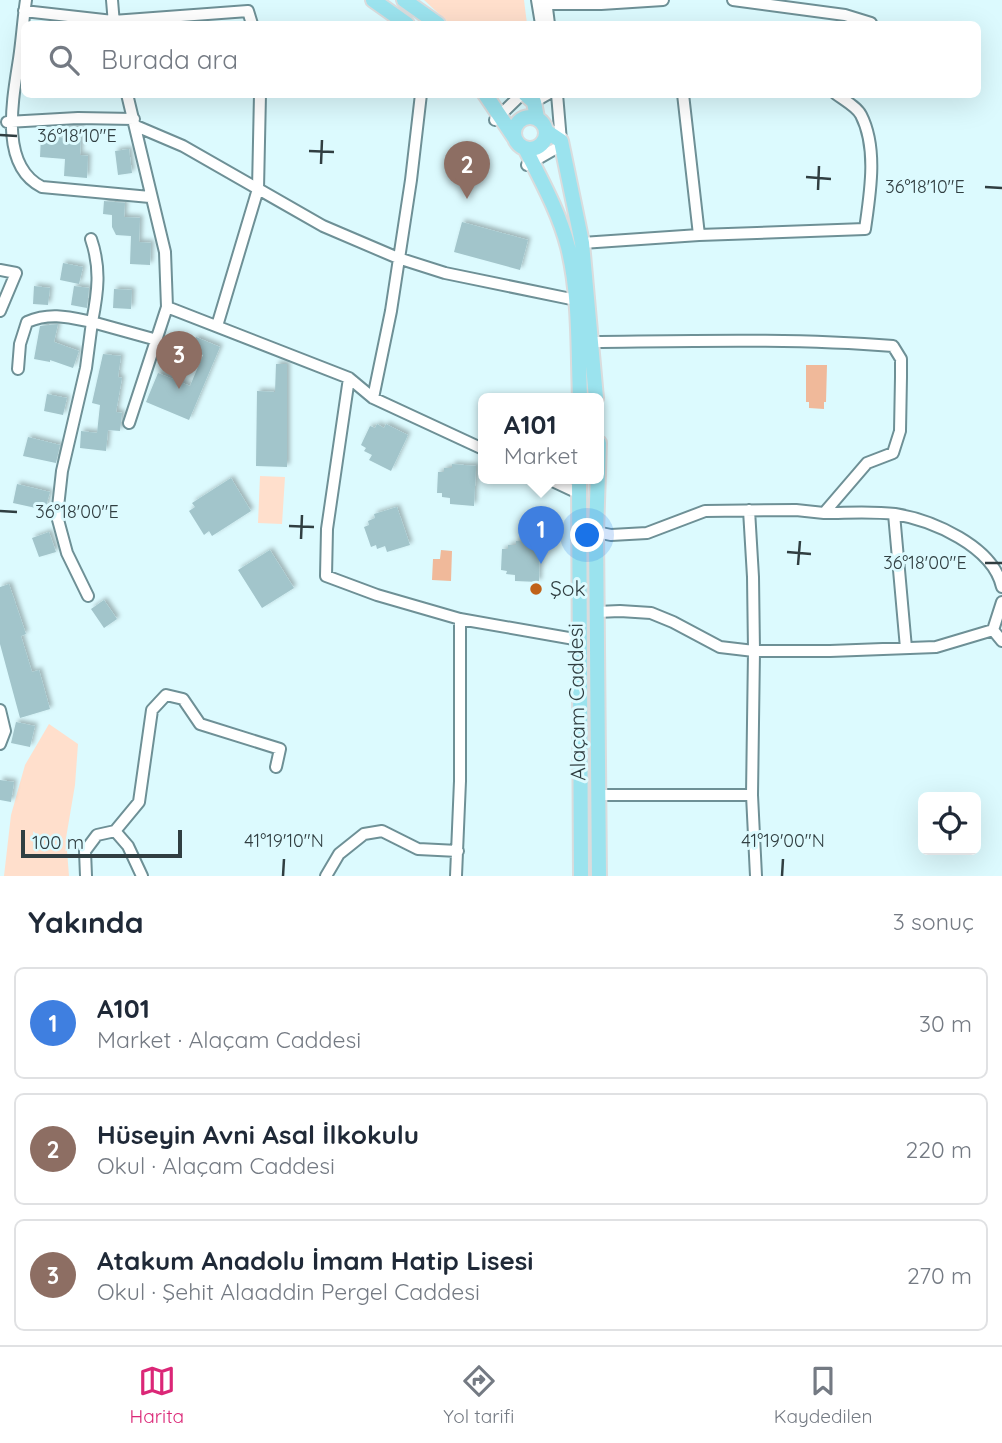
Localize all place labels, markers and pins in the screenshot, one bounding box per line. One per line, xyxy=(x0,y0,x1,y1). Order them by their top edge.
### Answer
pin: 2 xyxy=(444,141,490,199)
pin: 3 xyxy=(156,331,202,389)
pin: 1 xyxy=(518,506,564,564)
place label: Şok xyxy=(550,575,586,601)
marker: Şok xyxy=(528,581,544,597)

